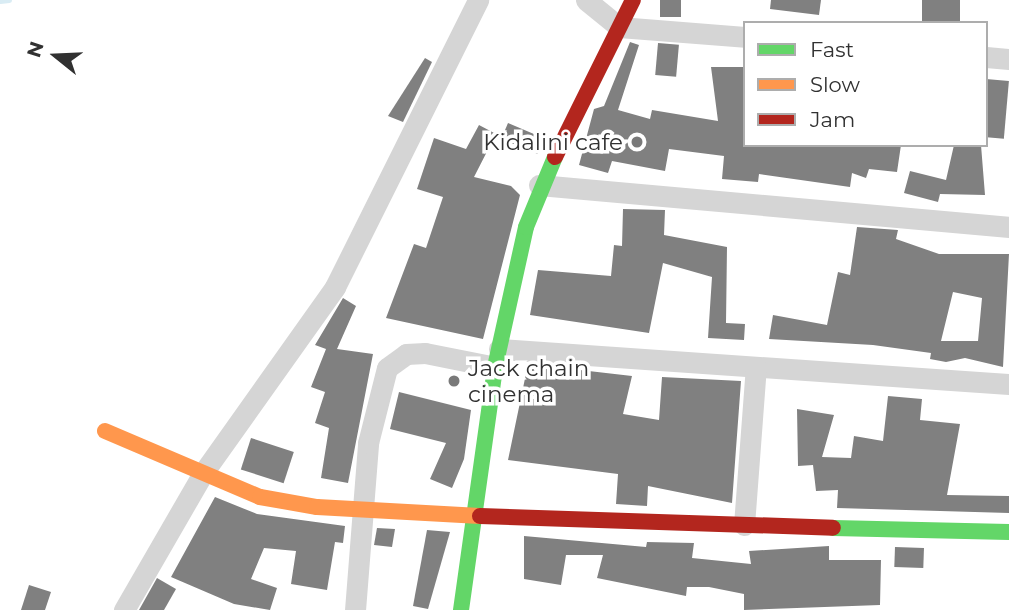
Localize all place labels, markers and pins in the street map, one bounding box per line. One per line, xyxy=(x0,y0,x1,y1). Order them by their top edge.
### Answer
place label: Kidalini cafe xyxy=(483,128,623,156)
marker: Kidalini cafe xyxy=(629,134,645,150)
place label: Jack chain cinema xyxy=(468,354,589,408)
marker: Jack chain cinema xyxy=(446,373,462,389)

